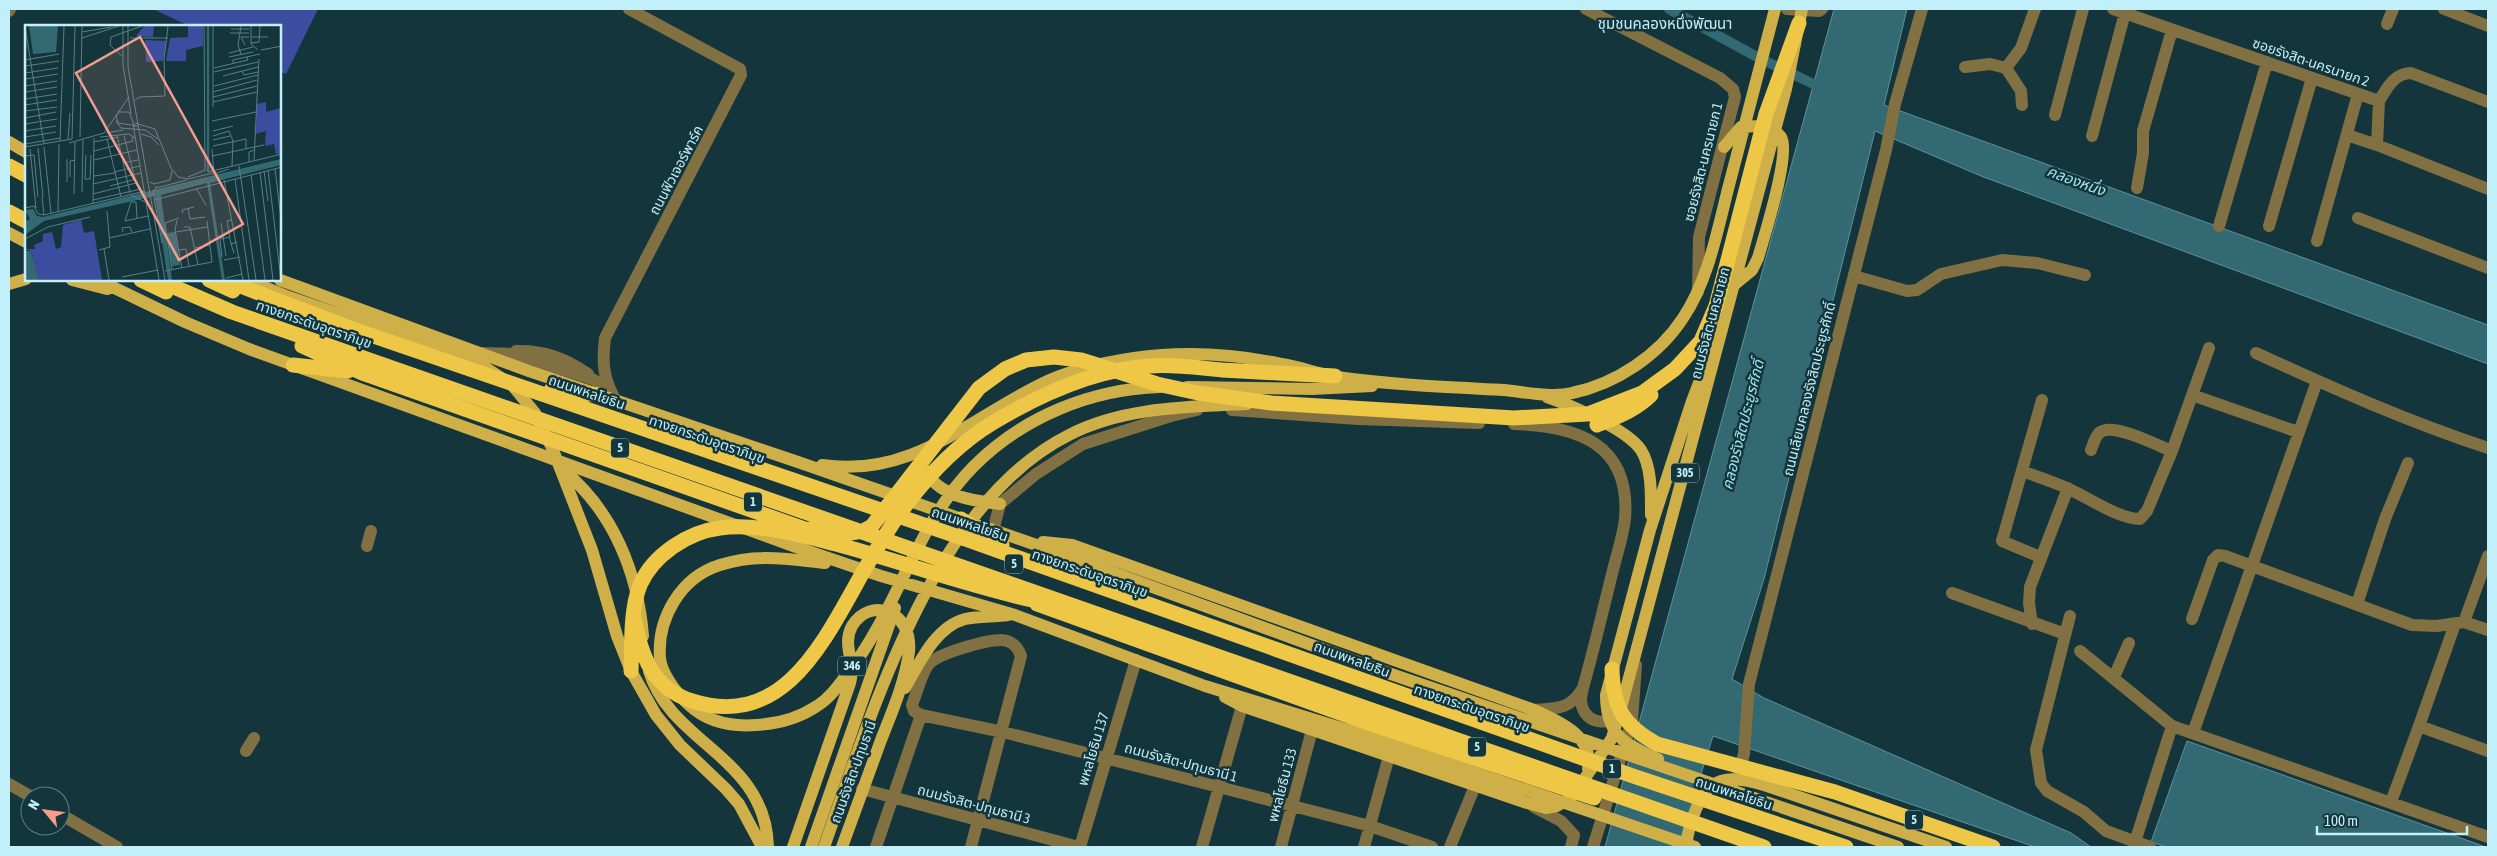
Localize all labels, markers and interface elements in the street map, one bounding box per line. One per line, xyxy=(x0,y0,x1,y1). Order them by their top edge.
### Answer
district label: ชุมชนคลองหนึ่งพัฒนา xyxy=(1598,13,1732,33)
inset map xyxy=(25,25,281,281)
street label: ซอยรังสิต-นครนายก 2 xyxy=(2251,35,2371,89)
street label: ซอยรังสิต-นครนายก 1 xyxy=(1680,101,1726,223)
street label: ถนนฟิวเจอร์พาร์ค xyxy=(646,123,706,217)
water label: คลองหนึ่ง xyxy=(2045,160,2109,199)
street label: ถนนรังสิต-นครนายก xyxy=(1687,265,1733,381)
street label: ทางยกระดับอุตราภิมุข xyxy=(254,297,374,352)
street label: ถนนเลียบคลองรังสิตประยูรศักดิ์ xyxy=(1779,300,1839,478)
water label: คลองรังสิตประยูรศักดิ์ xyxy=(1718,354,1769,492)
street label: ถนนพหลโยธิน xyxy=(547,371,627,413)
street label: ทางยกระดับอุตราภิมุข xyxy=(647,412,767,467)
road number: 5 xyxy=(611,438,629,458)
road number: 305 xyxy=(1671,463,1699,482)
road number: 1 xyxy=(744,492,762,512)
street label: ถนนพหลโยธิน xyxy=(930,503,1010,545)
street label: ทางยกระดับอุตราภิมุข xyxy=(1030,546,1150,601)
road number: 5 xyxy=(1005,554,1023,574)
street label: ถนนพหลโยธิน xyxy=(1312,638,1392,680)
road number: 346 xyxy=(838,656,866,676)
street label: ทางยกระดับอุตราภิมุข xyxy=(1412,681,1532,736)
street label: พหลโยธิน 137 xyxy=(1074,710,1112,788)
street label: ถนนรังสิต-ปทุมธานี xyxy=(827,719,880,826)
road number: 5 xyxy=(1468,738,1486,756)
street label: ถนนรังสิต-ปทุมธานี 1 xyxy=(1122,739,1239,786)
street label: พหลโยธิน 133 xyxy=(1264,746,1300,824)
road number: 1 xyxy=(1603,760,1621,779)
street label: ถนนพหลโยธิน xyxy=(1694,773,1774,813)
street label: ถนนรังสิต-ปทุมธานี 3 xyxy=(915,781,1032,828)
north arrow xyxy=(20,786,70,836)
text: N xyxy=(25,797,43,812)
scale bar xyxy=(2317,804,2467,836)
road number: 5 xyxy=(1905,810,1923,830)
text: 100 m xyxy=(2324,812,2358,829)

